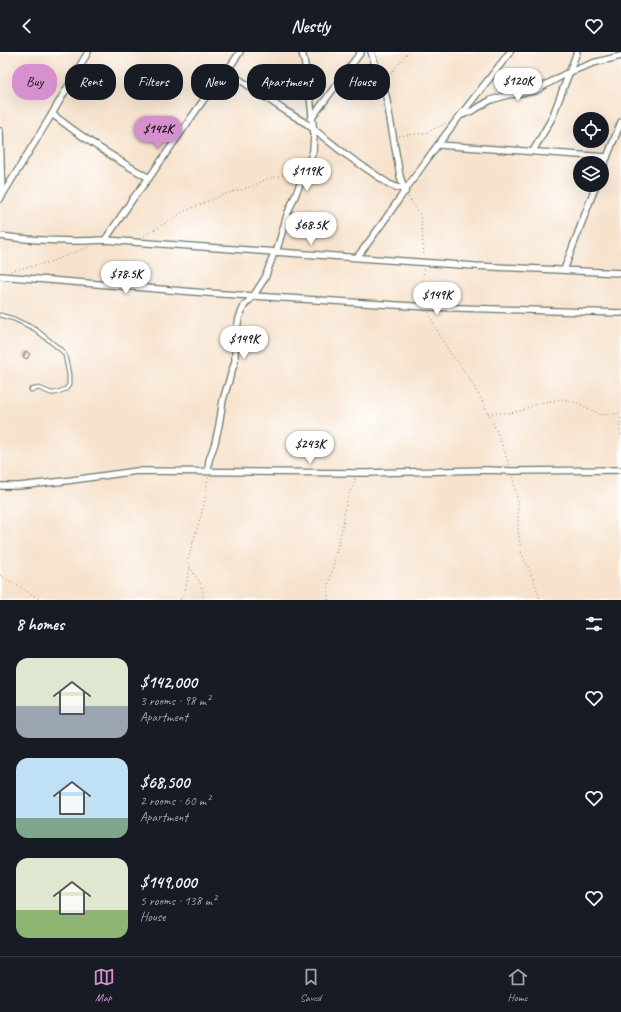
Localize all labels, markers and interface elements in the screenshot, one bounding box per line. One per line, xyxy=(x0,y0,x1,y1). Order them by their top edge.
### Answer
icon: back xyxy=(16,15,38,37)
text: Nestly xyxy=(291,15,330,37)
icon: heart xyxy=(583,15,605,37)
chip: Buy xyxy=(12,64,57,100)
chip: Rent xyxy=(65,64,116,100)
chip: Filters xyxy=(124,64,183,100)
chip: New xyxy=(191,64,239,100)
chip: Apartment xyxy=(247,64,326,100)
chip: House xyxy=(334,64,390,100)
pin: $120K xyxy=(490,68,546,102)
text: $120K xyxy=(503,73,533,89)
map controls xyxy=(573,112,609,192)
button: locate xyxy=(573,112,609,148)
pin: $142K xyxy=(130,116,186,150)
text: $142K xyxy=(143,121,173,137)
button: layers xyxy=(573,156,609,192)
pin: $119K xyxy=(279,158,335,192)
text: $119K xyxy=(292,163,322,179)
pin: $68.5K xyxy=(278,212,344,246)
text: $68.5K xyxy=(295,217,327,233)
pin: $78.5K xyxy=(93,261,159,295)
text: $78.5K xyxy=(110,266,142,282)
pin: $149K xyxy=(409,282,465,316)
text: $149K xyxy=(422,287,452,303)
pin: $149K xyxy=(216,326,272,360)
text: $149K xyxy=(229,331,259,347)
pin: $243K xyxy=(282,431,338,465)
text: $243K xyxy=(295,436,325,452)
icon: filters xyxy=(583,613,605,635)
text: 8 homes xyxy=(16,614,64,635)
text: $142,000 xyxy=(140,672,197,693)
icon: home xyxy=(48,674,96,722)
icon: heart xyxy=(583,687,605,709)
text: 3 rooms · 98 m² xyxy=(140,693,210,709)
text: Apartment xyxy=(140,709,188,725)
text: $68,500 xyxy=(140,772,189,793)
icon: home xyxy=(48,774,96,822)
icon: heart xyxy=(583,787,605,809)
text: 2 rooms · 60 m² xyxy=(140,793,210,809)
text: Apartment xyxy=(140,809,188,825)
text: $149,000 xyxy=(140,872,197,893)
icon: home xyxy=(48,874,96,922)
icon: heart xyxy=(583,887,605,909)
text: 5 rooms · 138 m² xyxy=(140,893,216,909)
text: House xyxy=(140,909,165,925)
tab: Map xyxy=(93,966,115,1004)
tab: Saved xyxy=(300,966,322,1004)
tab: Home xyxy=(507,966,529,1004)

